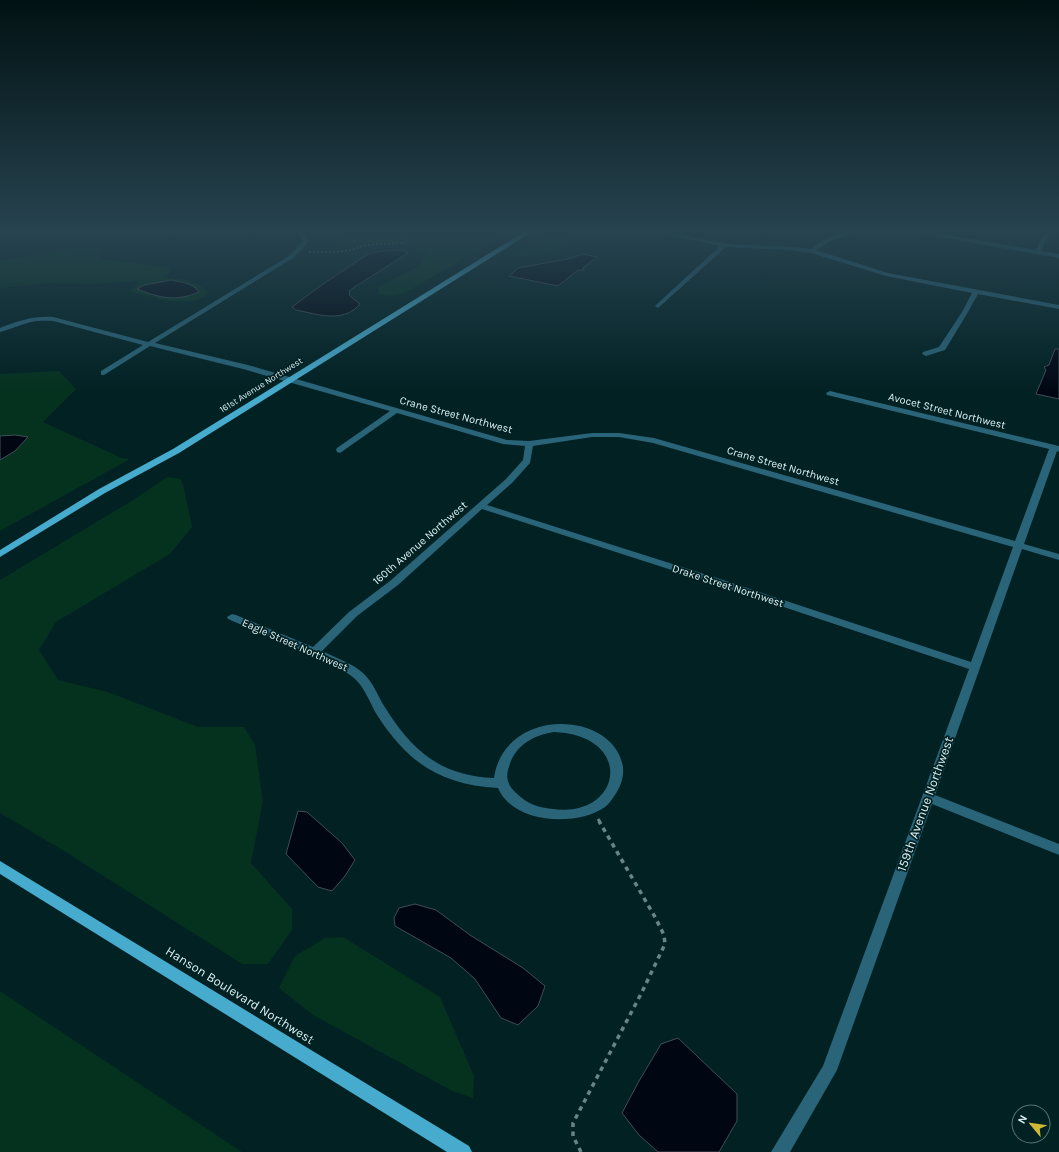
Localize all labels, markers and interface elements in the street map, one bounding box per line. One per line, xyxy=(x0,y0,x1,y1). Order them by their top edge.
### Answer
street label: 161st Avenue Northwest xyxy=(218,355,305,415)
street label: Avocet Street Northwest xyxy=(887,390,1007,432)
street label: Crane Street Northwest xyxy=(398,394,514,436)
street label: Crane Street Northwest xyxy=(725,444,841,488)
street label: 160th Avenue Northwest xyxy=(370,499,470,587)
street label: Drake Street Northwest xyxy=(671,562,785,610)
street label: Eagle Street Northwest xyxy=(240,616,350,674)
street label: 159th Avenue Northwest xyxy=(894,735,956,873)
street label: Hanson Boulevard Northwest xyxy=(163,943,317,1047)
north arrow xyxy=(1011,1104,1051,1144)
text: N xyxy=(1015,1113,1030,1126)

